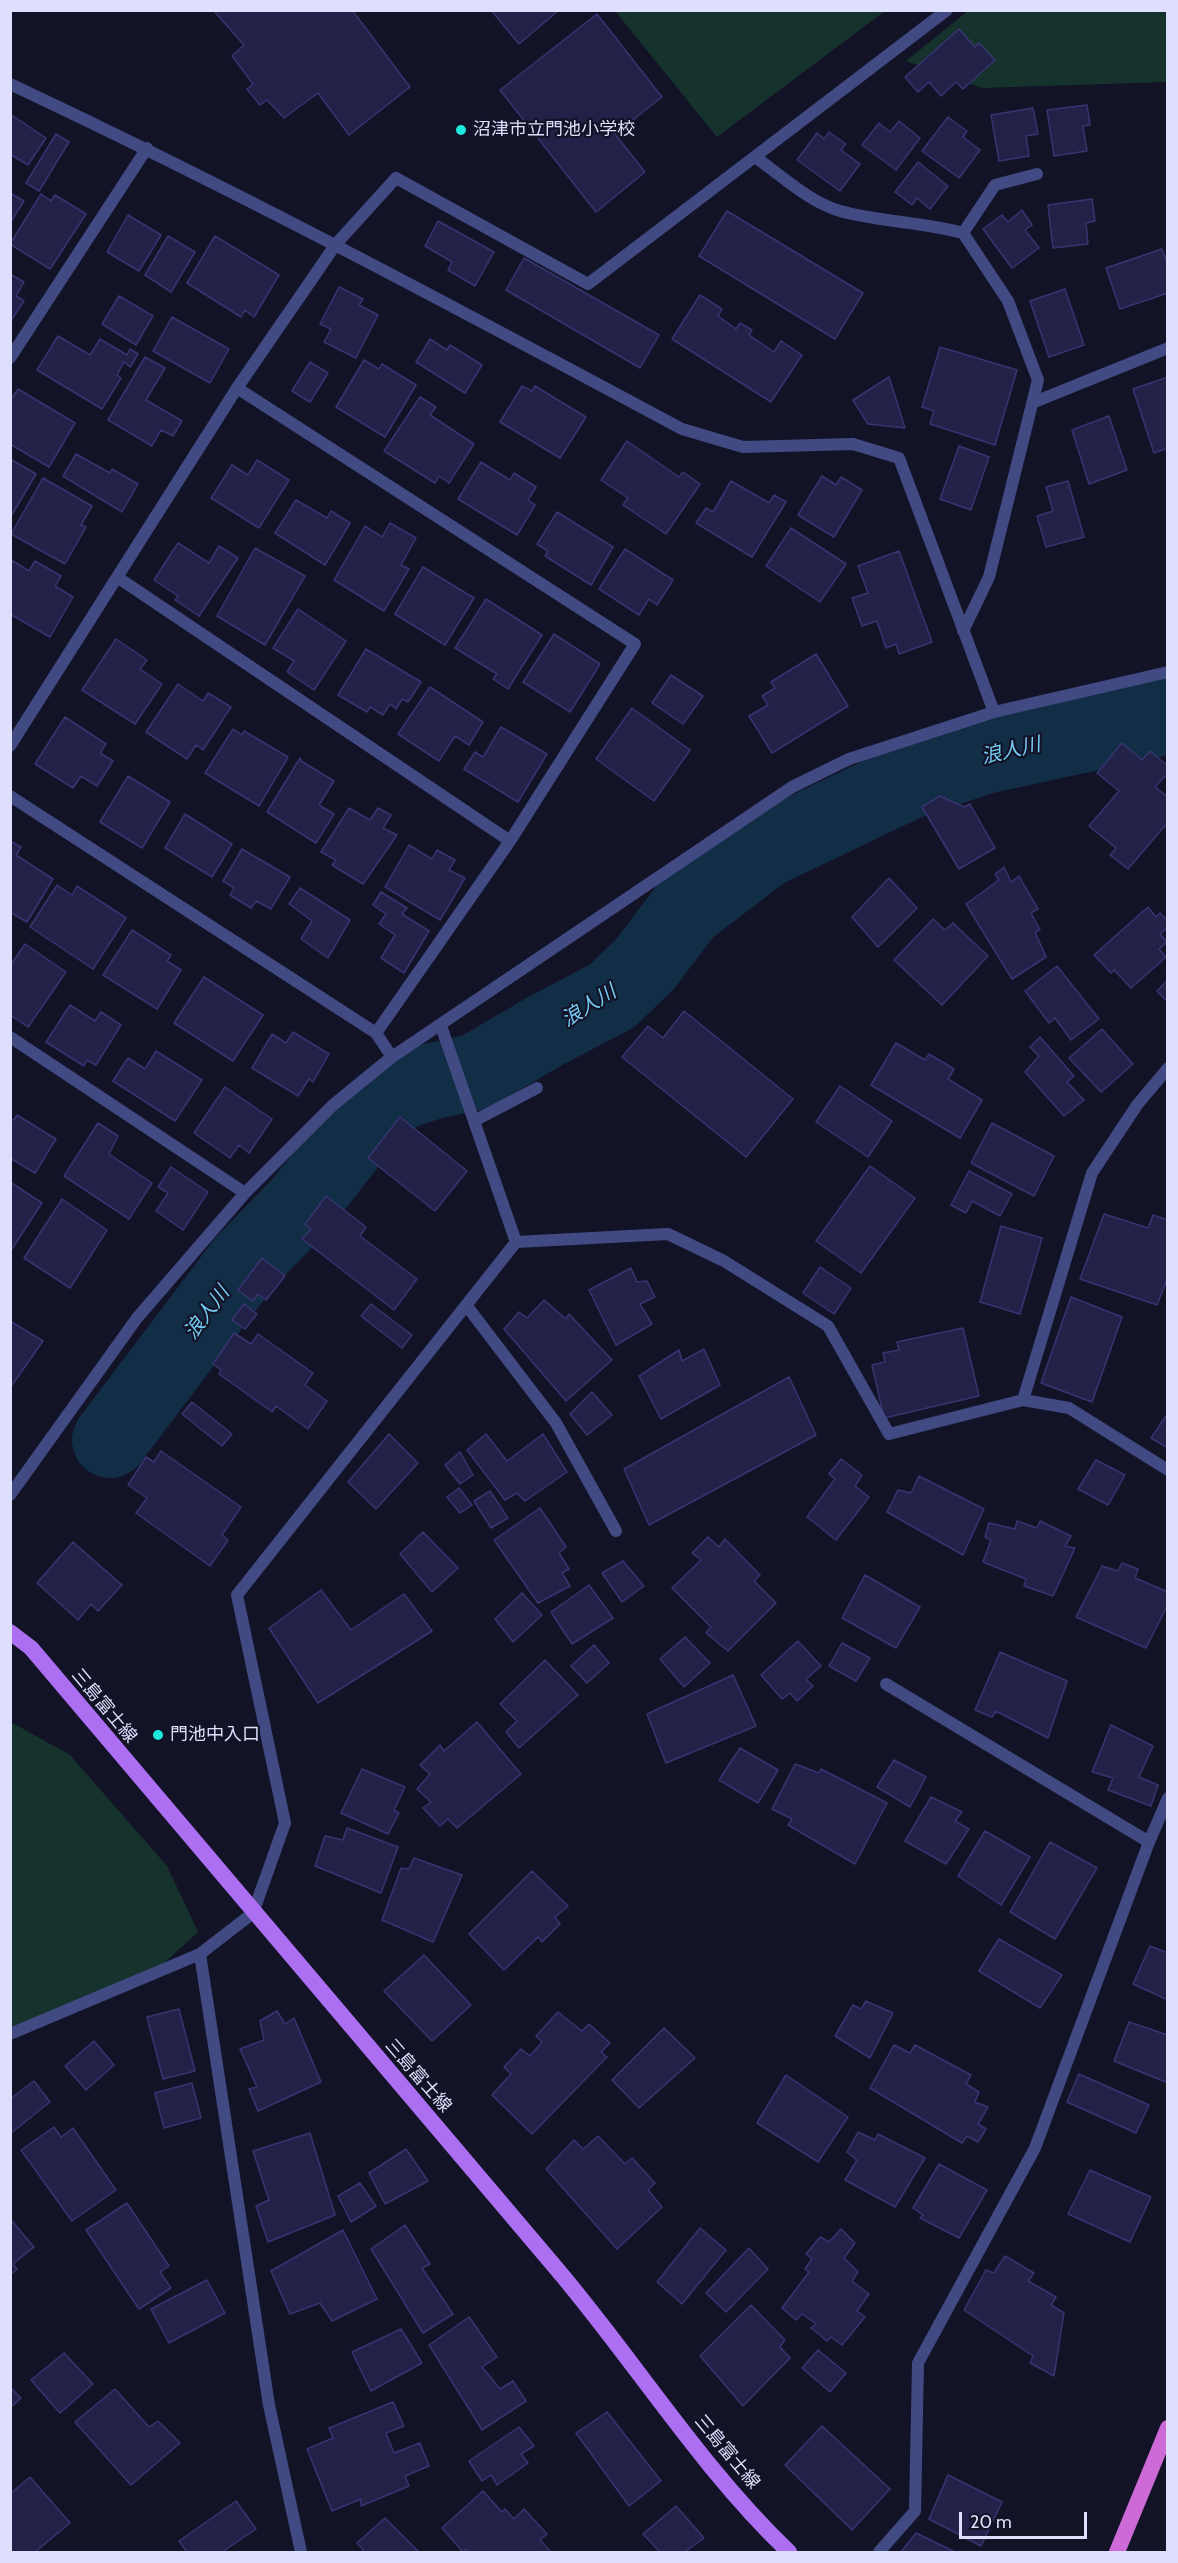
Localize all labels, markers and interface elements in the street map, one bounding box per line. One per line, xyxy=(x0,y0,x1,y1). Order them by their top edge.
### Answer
place label: 沼津市立門池小学校 xyxy=(473,119,635,141)
marker: 沼津市立門池小学校 xyxy=(454,123,468,137)
water label: 浪人川 xyxy=(979,733,1043,769)
water label: 浪人川 xyxy=(557,980,621,1032)
water label: 浪人川 xyxy=(179,1282,235,1344)
street label: 三島富士線 xyxy=(67,1665,141,1747)
place label: 門池中入口 xyxy=(170,1724,260,1746)
marker: 門池中入口 xyxy=(151,1728,165,1742)
street label: 三島富士線 xyxy=(380,2035,456,2117)
street label: 三島富士線 xyxy=(690,2411,764,2493)
scale bar xyxy=(962,2500,1090,2538)
text: 20 m xyxy=(970,2511,1012,2533)

